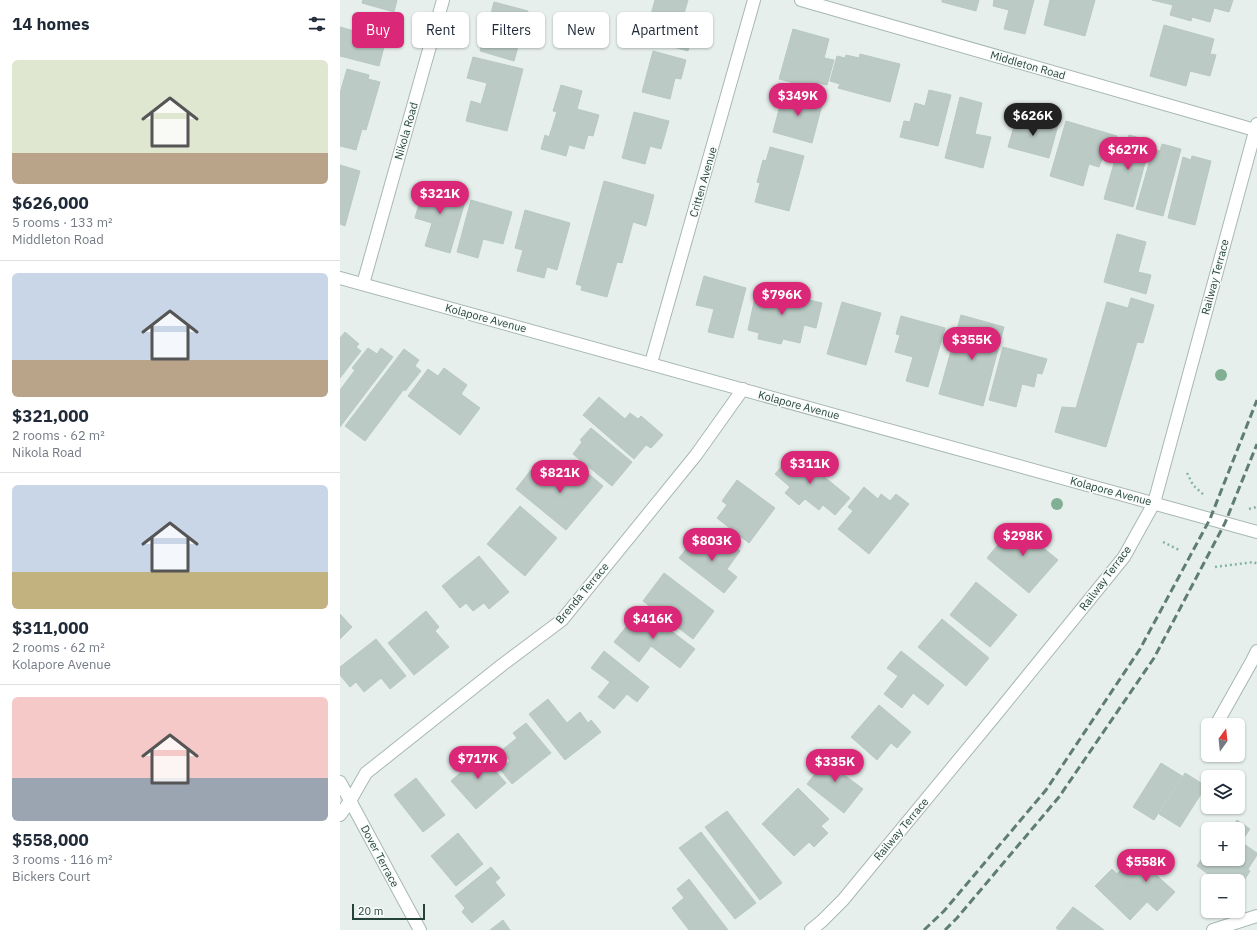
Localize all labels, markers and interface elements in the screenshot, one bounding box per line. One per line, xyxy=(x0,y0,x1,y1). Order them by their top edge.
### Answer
chip: Buy xyxy=(352,12,404,48)
chip: Rent xyxy=(412,12,469,48)
chip: Filters xyxy=(477,12,545,48)
chip: New xyxy=(553,12,609,48)
chip: Apartment xyxy=(617,12,713,48)
text: 14 homes xyxy=(12,13,89,35)
icon: filters xyxy=(306,13,328,35)
street label: Middleton Road xyxy=(989,48,1067,82)
pin: $349K xyxy=(770,83,826,117)
icon: home xyxy=(134,86,206,158)
text: $349K xyxy=(778,87,818,104)
street label: Nikola Road xyxy=(391,101,421,161)
pin: $626K xyxy=(1005,103,1061,137)
text: $626K xyxy=(1013,107,1053,124)
pin: $627K xyxy=(1100,137,1156,171)
text: $627K xyxy=(1108,141,1148,158)
street label: Critten Avenue xyxy=(686,145,720,219)
pin: $321K xyxy=(412,181,468,215)
text: $321K xyxy=(420,185,460,202)
text: $626,000 xyxy=(12,192,89,214)
text: 5 rooms · 133 m² xyxy=(12,214,113,231)
text: Middleton Road xyxy=(12,231,104,248)
street label: Railway Terrace xyxy=(1198,238,1232,316)
pin: $796K xyxy=(754,282,810,316)
text: $796K xyxy=(762,286,802,303)
icon: home xyxy=(134,299,206,371)
street label: Kolapore Avenue xyxy=(444,300,528,336)
pin: $355K xyxy=(944,327,1000,361)
text: $355K xyxy=(952,331,992,348)
street label: Kolapore Avenue xyxy=(757,387,841,423)
text: $321,000 xyxy=(12,405,89,427)
text: 2 rooms · 62 m² xyxy=(12,427,105,444)
text: Nikola Road xyxy=(12,444,82,461)
pin: $311K xyxy=(782,451,838,485)
text: $311K xyxy=(790,455,830,472)
pin: $821K xyxy=(532,460,588,494)
text: $821K xyxy=(540,464,580,481)
street label: Kolapore Avenue xyxy=(1069,473,1153,509)
icon: home xyxy=(134,511,206,583)
pin: $298K xyxy=(995,523,1051,557)
text: $298K xyxy=(1003,527,1043,544)
pin: $803K xyxy=(684,528,740,562)
text: $803K xyxy=(692,532,732,549)
street label: Railway Terrace xyxy=(1076,543,1134,613)
street label: Brenda Terrace xyxy=(552,560,612,626)
pin: $416K xyxy=(625,606,681,640)
text: $416K xyxy=(633,610,673,627)
text: $311,000 xyxy=(12,617,89,639)
text: 2 rooms · 62 m² xyxy=(12,639,105,656)
text: Kolapore Avenue xyxy=(12,656,111,673)
north arrow xyxy=(1201,718,1245,762)
map controls xyxy=(1201,718,1245,918)
icon: home xyxy=(134,723,206,795)
pin: $717K xyxy=(450,746,506,780)
pin: $335K xyxy=(807,749,863,783)
text: $717K xyxy=(458,750,498,767)
text: $335K xyxy=(815,753,855,770)
button: layers xyxy=(1201,770,1245,814)
street label: Railway Terrace xyxy=(871,795,931,863)
street label: Dover Terrace xyxy=(358,822,402,890)
button: + xyxy=(1201,822,1245,866)
text: $558,000 xyxy=(12,829,89,851)
pin: $558K xyxy=(1118,849,1174,883)
text: 3 rooms · 116 m² xyxy=(12,851,113,868)
text: $558K xyxy=(1126,853,1166,870)
text: Bickers Court xyxy=(12,868,90,885)
button: − xyxy=(1201,874,1245,918)
scale bar xyxy=(352,902,425,921)
text: 20 m xyxy=(358,904,383,918)

